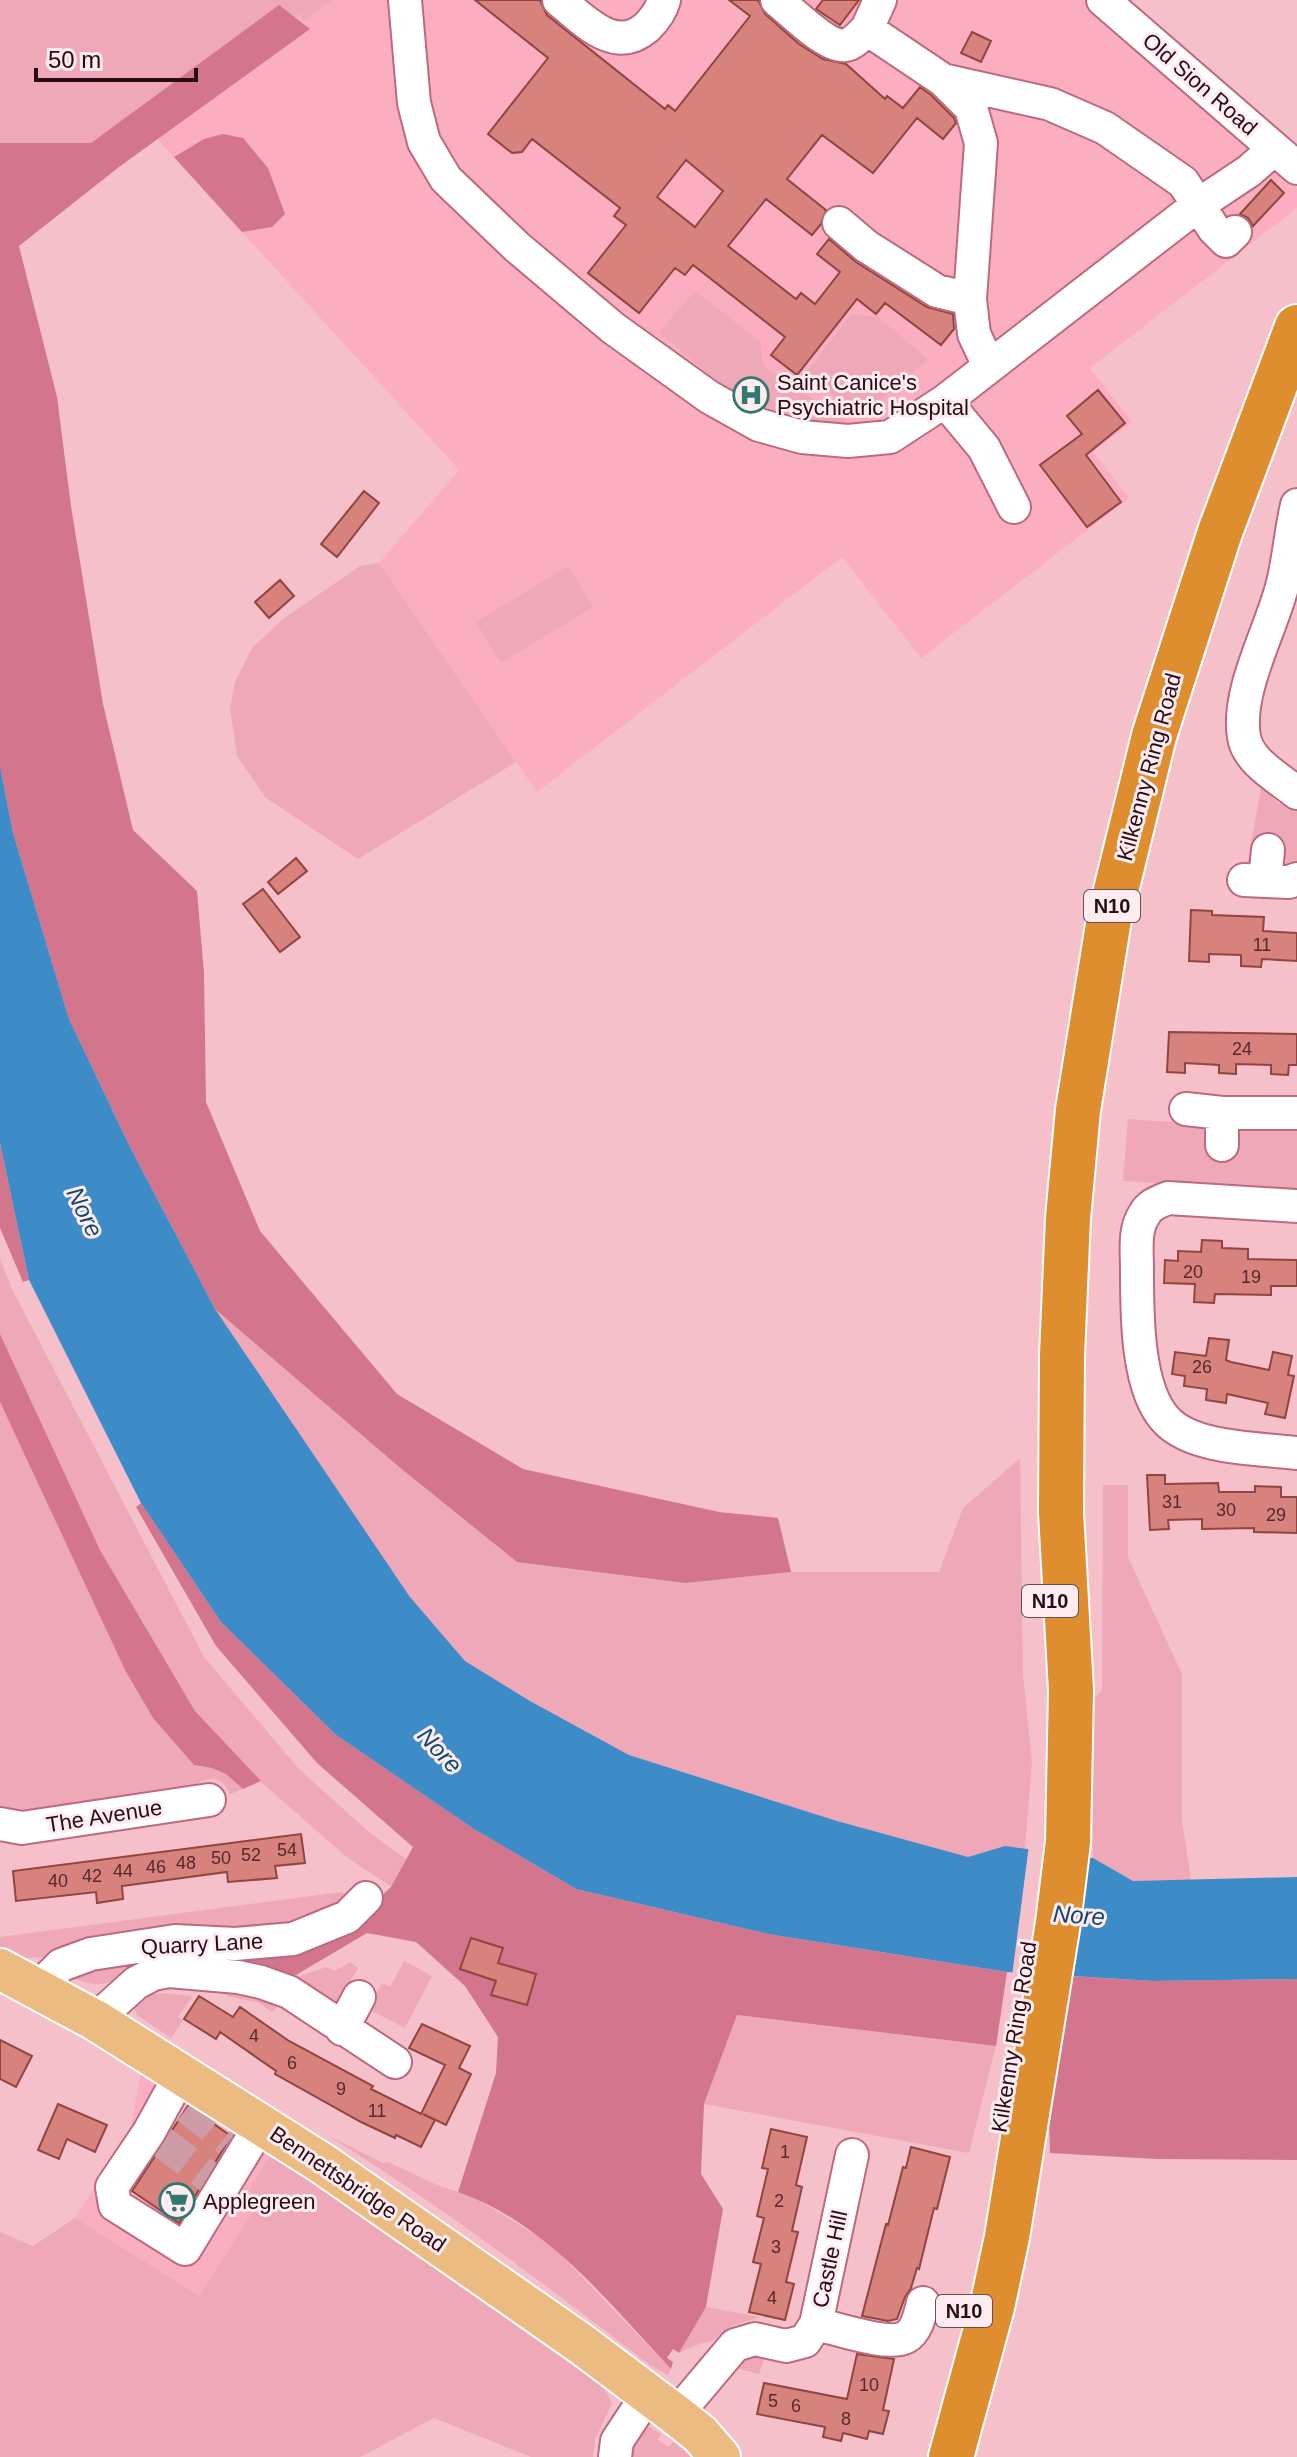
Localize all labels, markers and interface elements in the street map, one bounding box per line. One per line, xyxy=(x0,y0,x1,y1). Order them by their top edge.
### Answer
street label: Old Sion Road xyxy=(1138,28,1262,140)
scale bar xyxy=(36,32,196,82)
text: 50 m xyxy=(48,46,101,73)
place label: Saint Canice's Psychiatric Hospital xyxy=(777,370,969,420)
hospital icon: Saint Canice's Psychiatric Hospital xyxy=(732,376,770,414)
street label: Kilkenny Ring Road xyxy=(1112,670,1186,864)
road number: N10 xyxy=(1084,890,1140,922)
house number: 11 xyxy=(1253,935,1271,955)
house number: 24 xyxy=(1232,1039,1252,1059)
water label: Nore xyxy=(61,1183,109,1241)
house number: 20 xyxy=(1183,1262,1203,1282)
house number: 19 xyxy=(1241,1267,1261,1287)
house number: 26 xyxy=(1192,1357,1212,1377)
house number: 31 xyxy=(1162,1492,1182,1512)
house number: 30 xyxy=(1216,1500,1236,1520)
house number: 29 xyxy=(1266,1505,1286,1525)
road number: N10 xyxy=(1022,1585,1078,1617)
water label: Nore xyxy=(412,1722,468,1778)
street label: The Avenue xyxy=(44,1795,164,1837)
house number: 54 xyxy=(277,1840,297,1860)
house number: 52 xyxy=(241,1845,261,1865)
house number: 50 xyxy=(211,1848,231,1868)
house number: 48 xyxy=(176,1853,196,1873)
house number: 46 xyxy=(146,1857,166,1877)
house number: 44 xyxy=(113,1861,133,1881)
house number: 42 xyxy=(82,1866,102,1886)
house number: 40 xyxy=(48,1871,68,1891)
water label: Nore xyxy=(1052,1900,1106,1930)
street label: Quarry Lane xyxy=(140,1928,264,1960)
street label: Kilkenny Ring Road xyxy=(987,1940,1041,2134)
house number: 4 xyxy=(249,2026,259,2046)
house number: 6 xyxy=(287,2053,297,2073)
house number: 9 xyxy=(336,2079,346,2099)
house number: 11 xyxy=(368,2101,386,2121)
street label: Bennettsbridge Road xyxy=(265,2121,451,2257)
house number: 1 xyxy=(780,2142,790,2162)
supermarket icon: Applegreen xyxy=(158,2182,196,2220)
place label: Applegreen xyxy=(203,2189,316,2214)
house number: 2 xyxy=(774,2191,784,2211)
street label: Castle Hill xyxy=(807,2208,853,2310)
house number: 3 xyxy=(771,2237,781,2257)
house number: 4 xyxy=(767,2288,777,2308)
road number: N10 xyxy=(936,2295,992,2327)
house number: 10 xyxy=(859,2375,879,2395)
house number: 5 xyxy=(768,2391,778,2411)
house number: 6 xyxy=(791,2396,801,2416)
house number: 8 xyxy=(841,2409,851,2429)

